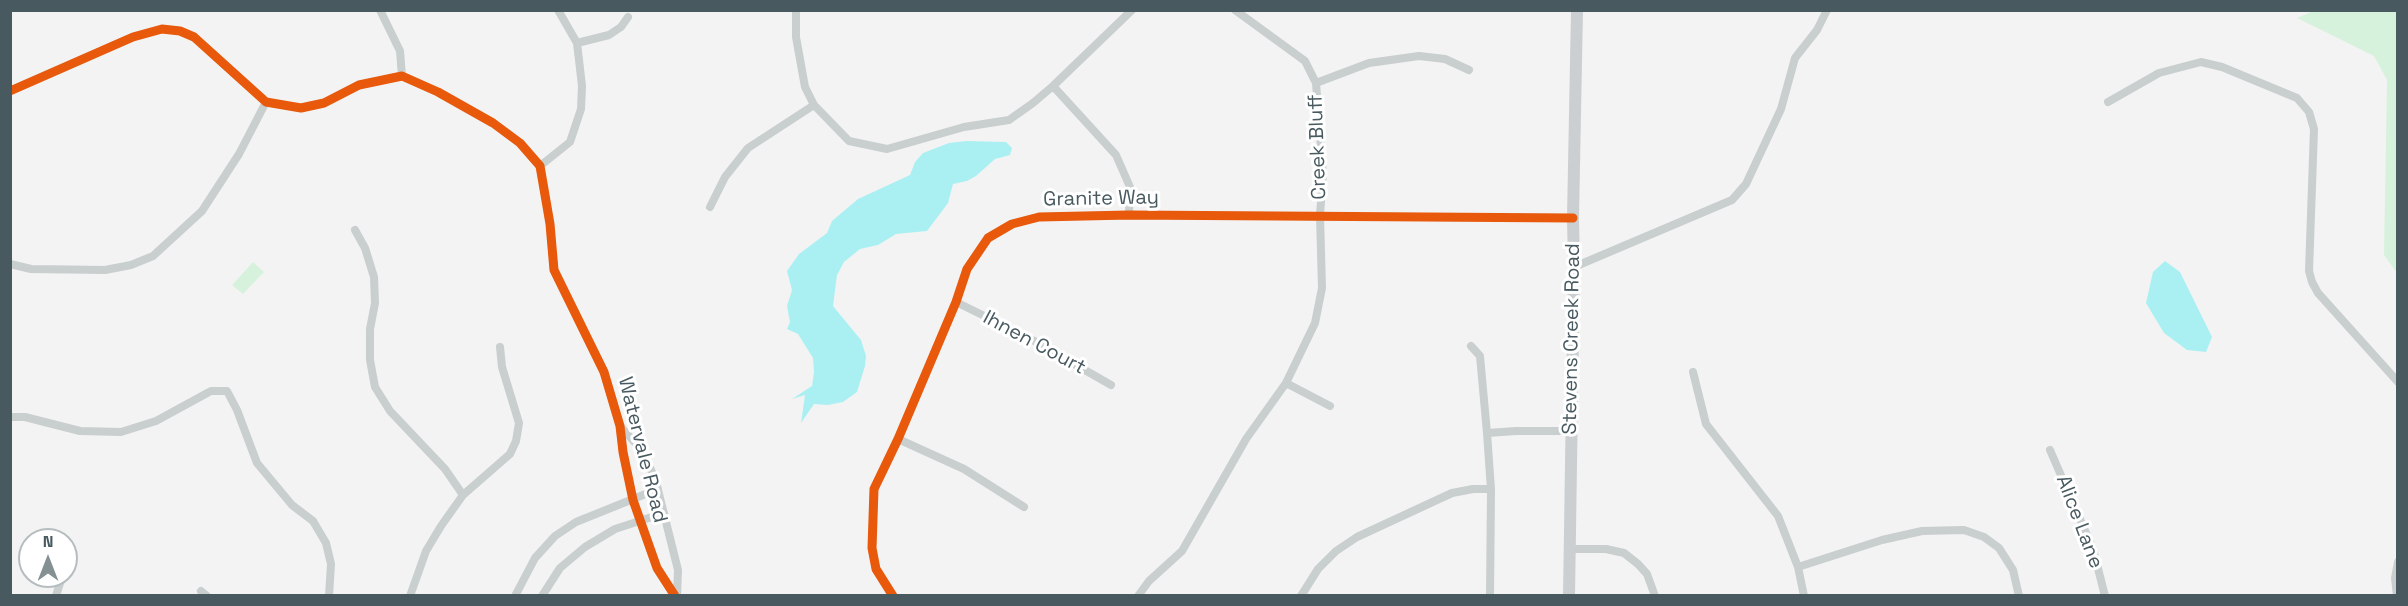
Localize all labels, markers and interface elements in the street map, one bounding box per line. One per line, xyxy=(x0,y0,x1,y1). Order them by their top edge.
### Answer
street label: Creek Bluff xyxy=(1304,94,1332,200)
street label: Granite Way xyxy=(1043,186,1159,212)
street label: Stevens Creek Road xyxy=(1558,243,1586,435)
street label: Ihnen Court xyxy=(979,306,1089,380)
street label: Watervale Road xyxy=(612,375,672,525)
street label: Alice Lane xyxy=(2050,472,2108,572)
north arrow xyxy=(18,528,78,588)
text: N xyxy=(43,531,53,552)

